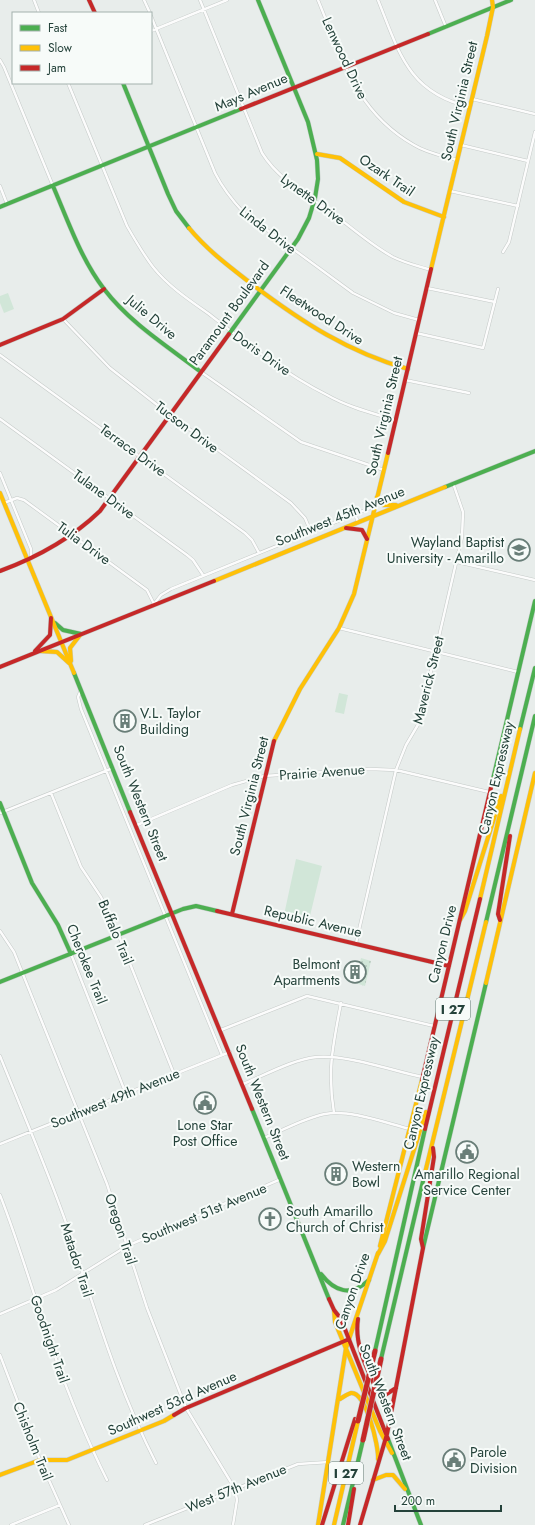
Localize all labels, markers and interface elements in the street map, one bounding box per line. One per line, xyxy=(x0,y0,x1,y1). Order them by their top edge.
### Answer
legend xyxy=(12,12,152,84)
street label: Lenwood Drive xyxy=(317,14,373,102)
text: Fast xyxy=(48,19,67,37)
text: Slow xyxy=(48,39,73,57)
street label: South Virginia Street xyxy=(436,39,483,163)
text: Jam xyxy=(46,59,66,77)
street label: Mays Avenue xyxy=(211,68,291,116)
street label: Ozark Trail xyxy=(355,149,419,201)
street label: Lynette Drive xyxy=(277,169,349,229)
street label: Linda Drive xyxy=(235,201,301,259)
street label: Paramount Boulevard xyxy=(184,257,274,369)
street label: Fleetwood Drive xyxy=(276,280,368,350)
street label: Julie Drive xyxy=(121,289,181,344)
street label: Doris Drive xyxy=(229,326,295,380)
street label: South Virginia Street xyxy=(361,354,408,478)
street label: Tucson Drive xyxy=(151,396,223,458)
street label: Terrace Drive xyxy=(96,419,170,481)
street label: Tulane Drive xyxy=(69,465,139,523)
street label: Southwest 45th Avenue xyxy=(272,481,408,551)
street label: Tulia Drive xyxy=(53,517,115,569)
place label: Wayland Baptist University - Amarillo xyxy=(387,532,505,568)
school or university icon: Wayland Baptist University - Amarillo xyxy=(506,537,532,563)
street label: Maverick Street xyxy=(407,633,449,726)
place label: V.L. Taylor Building xyxy=(140,703,201,739)
building icon: V.L. Taylor Building xyxy=(112,708,138,734)
street label: Canyon Expressway xyxy=(473,719,519,837)
street label: South Virginia Street xyxy=(225,734,274,858)
street label: South Western Street xyxy=(109,742,174,865)
street label: Prairie Avenue xyxy=(278,759,366,785)
street label: Buffalo Trail xyxy=(93,896,139,968)
street label: Republic Avenue xyxy=(262,900,364,942)
street label: Canyon Drive xyxy=(423,903,461,985)
street label: Cherokee Trail xyxy=(62,921,112,1007)
place label: Belmont Apartments xyxy=(273,954,341,990)
building icon: Belmont Apartments xyxy=(342,959,368,985)
road number: I 27 xyxy=(436,998,470,1020)
street label: Canyon Expressway xyxy=(398,1034,444,1152)
street label: South Western Street xyxy=(231,1041,296,1164)
street label: Southwest 49th Avenue xyxy=(47,1063,183,1133)
public building icon: Lone Star Post Office xyxy=(192,1090,218,1116)
place label: Lone Star Post Office xyxy=(173,1115,237,1151)
public building icon: Amarillo Regional Service Center xyxy=(454,1139,480,1165)
place label: Western Bowl xyxy=(352,1156,400,1192)
building icon: Western Bowl xyxy=(323,1161,349,1187)
place label: Amarillo Regional Service Center xyxy=(414,1164,520,1200)
street label: Southwest 51st Avenue xyxy=(138,1178,270,1248)
street label: Oregon Trail xyxy=(100,1191,142,1267)
place label: South Amarillo Church of Christ xyxy=(286,1201,384,1237)
church icon: South Amarillo Church of Christ xyxy=(257,1206,283,1232)
street label: Matador Trail xyxy=(56,1220,98,1300)
street label: Canyon Drive xyxy=(330,1250,374,1332)
street label: Goodnight Trail xyxy=(26,1292,74,1386)
street label: South Western Street xyxy=(355,1341,418,1464)
street label: Southwest 53rd Avenue xyxy=(104,1366,240,1440)
street label: Chisholm Trail xyxy=(8,1399,58,1483)
place label: Parole Division xyxy=(470,1442,517,1478)
public building icon: Parole Division xyxy=(441,1447,467,1473)
street label: West 57th Avenue xyxy=(183,1459,289,1517)
road number: I 27 xyxy=(329,1462,363,1484)
scale bar xyxy=(395,1487,501,1513)
text: 200 m xyxy=(401,1492,435,1510)

